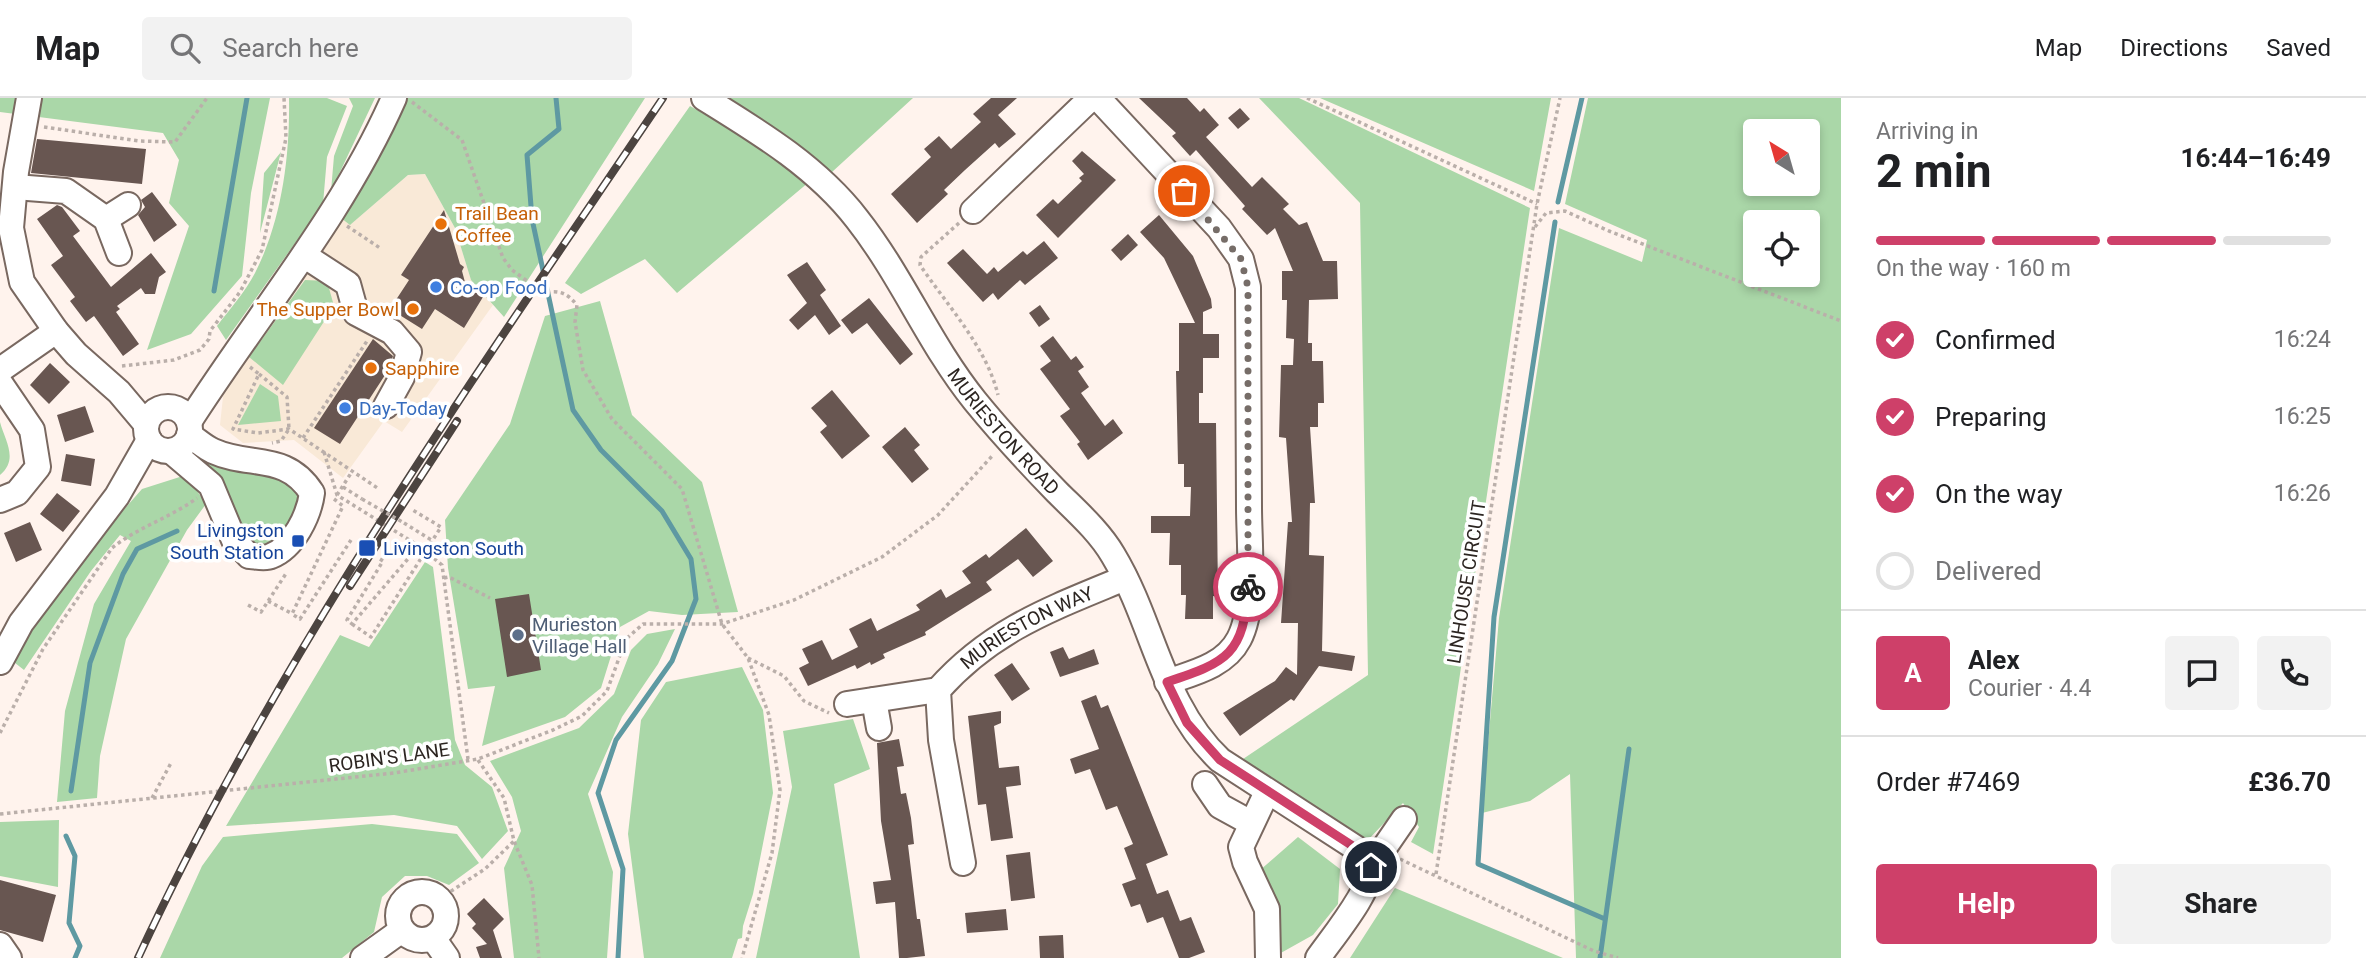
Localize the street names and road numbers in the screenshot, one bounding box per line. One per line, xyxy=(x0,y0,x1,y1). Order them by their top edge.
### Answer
street label: MURIESTON ROAD xyxy=(943,364,1064,500)
street label: LINHOUSE CIRCUIT xyxy=(1442,499,1491,665)
street label: MURIESTON WAY xyxy=(956,581,1097,674)
street label: ROBIN'S LANE xyxy=(327,738,451,777)

